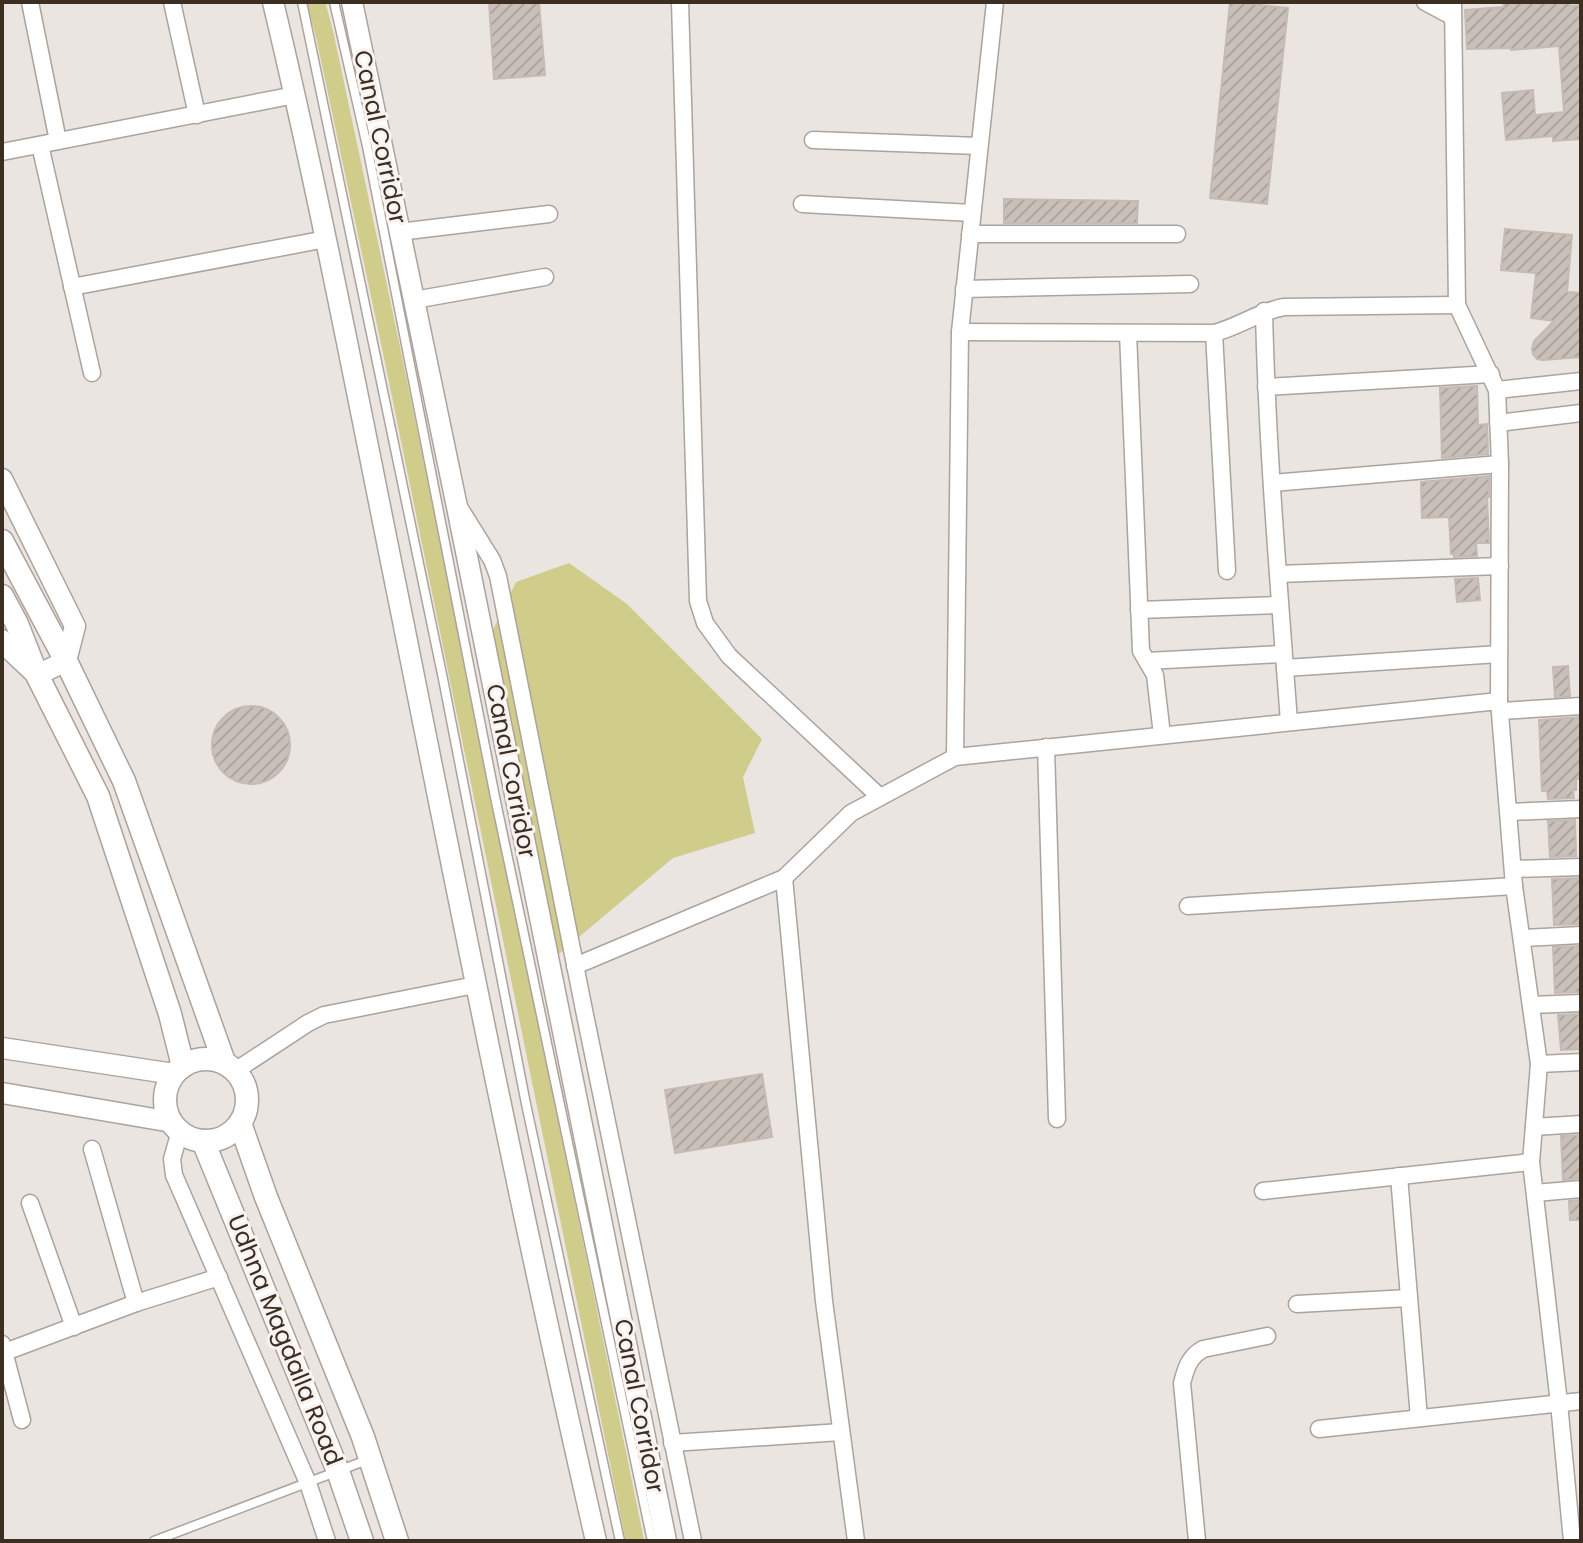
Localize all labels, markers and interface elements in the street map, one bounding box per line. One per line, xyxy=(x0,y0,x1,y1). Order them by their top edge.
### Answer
street label: Canal Corridor xyxy=(346,47,415,227)
street label: Canal Corridor xyxy=(478,681,545,861)
street label: Udhna Magdalla Road xyxy=(220,1209,351,1470)
street label: Canal Corridor xyxy=(606,1316,673,1496)

